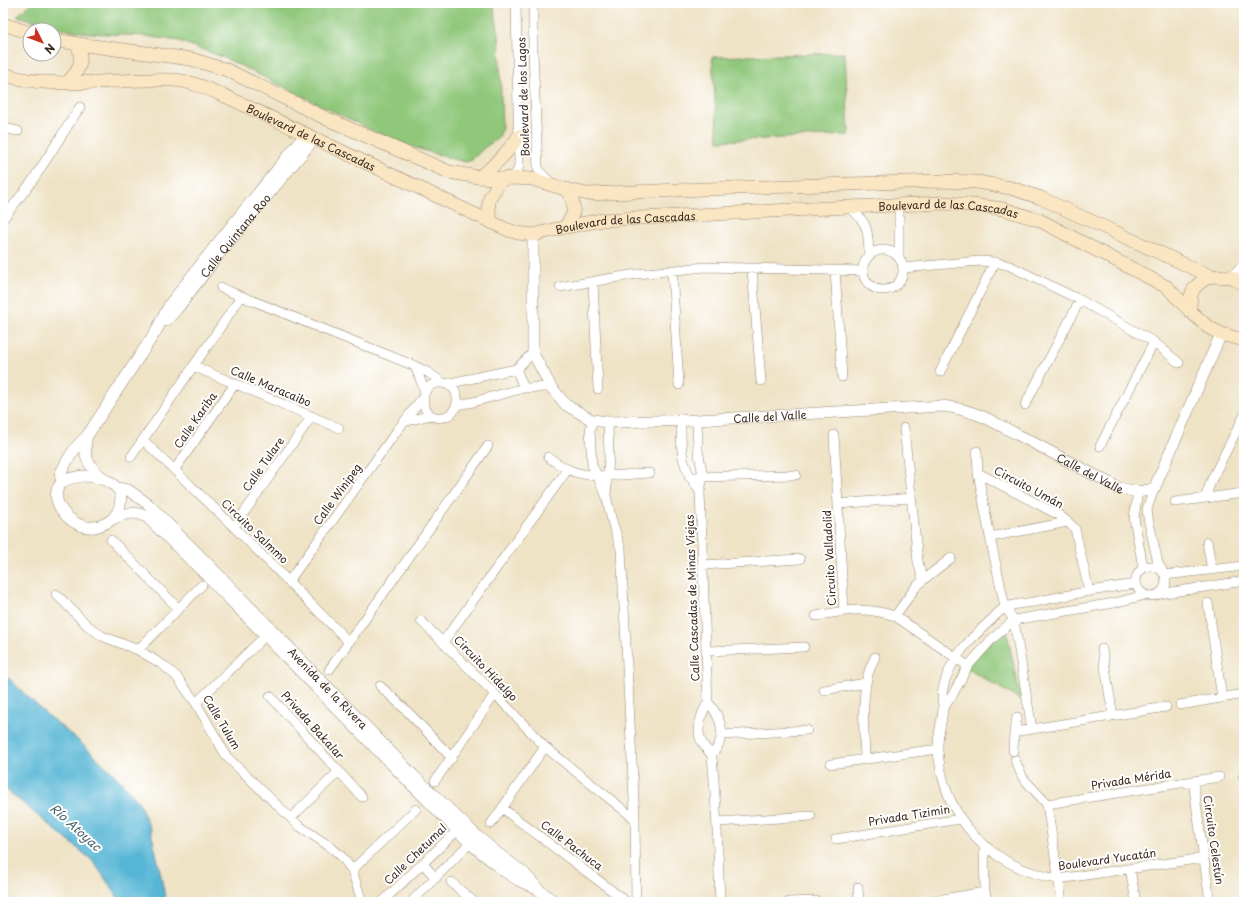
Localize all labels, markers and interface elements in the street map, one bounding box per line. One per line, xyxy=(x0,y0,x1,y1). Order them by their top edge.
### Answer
north arrow xyxy=(22,22,62,62)
street label: Boulevard de los Lagos xyxy=(512,37,534,157)
text: N xyxy=(40,40,59,58)
street label: Boulevard de las Cascadas xyxy=(244,99,379,175)
street label: Calle Quintana Roo xyxy=(196,190,274,281)
street label: Boulevard de las Cascadas xyxy=(878,194,1021,222)
street label: Boulevard de las Cascadas xyxy=(553,207,696,238)
street label: Calle Maracaibo xyxy=(228,361,314,411)
street label: Calle Kariba xyxy=(169,388,221,452)
street label: Calle del Valle xyxy=(733,405,807,426)
street label: Calle Tulare xyxy=(238,433,288,495)
street label: Calle del Valle xyxy=(1054,448,1125,497)
street label: Calle Winipeg xyxy=(309,460,365,528)
street label: Circuito Umán xyxy=(991,462,1067,512)
street label: Circuito Salmmo xyxy=(218,495,292,567)
street label: Circuito Valladolid xyxy=(818,510,840,606)
street label: Calle Cascadas de Minas Viejas xyxy=(681,514,703,682)
street label: Circuito Hidalgo xyxy=(450,631,522,705)
street label: Avenida de la Rivera xyxy=(284,643,372,733)
street label: Privada Bakalar xyxy=(278,687,349,764)
street label: Calle Tulum xyxy=(199,691,245,753)
street label: Privada Mérida xyxy=(1090,764,1172,794)
street label: Circuito Celestún xyxy=(1199,794,1229,886)
water label: Río Atoyac xyxy=(47,799,107,856)
street label: Privada Tizimin xyxy=(867,800,951,830)
street label: Calle Pachuca xyxy=(537,816,607,874)
street label: Calle Chetumal xyxy=(380,820,450,888)
street label: Boulevard Yucatán xyxy=(1057,844,1157,874)

